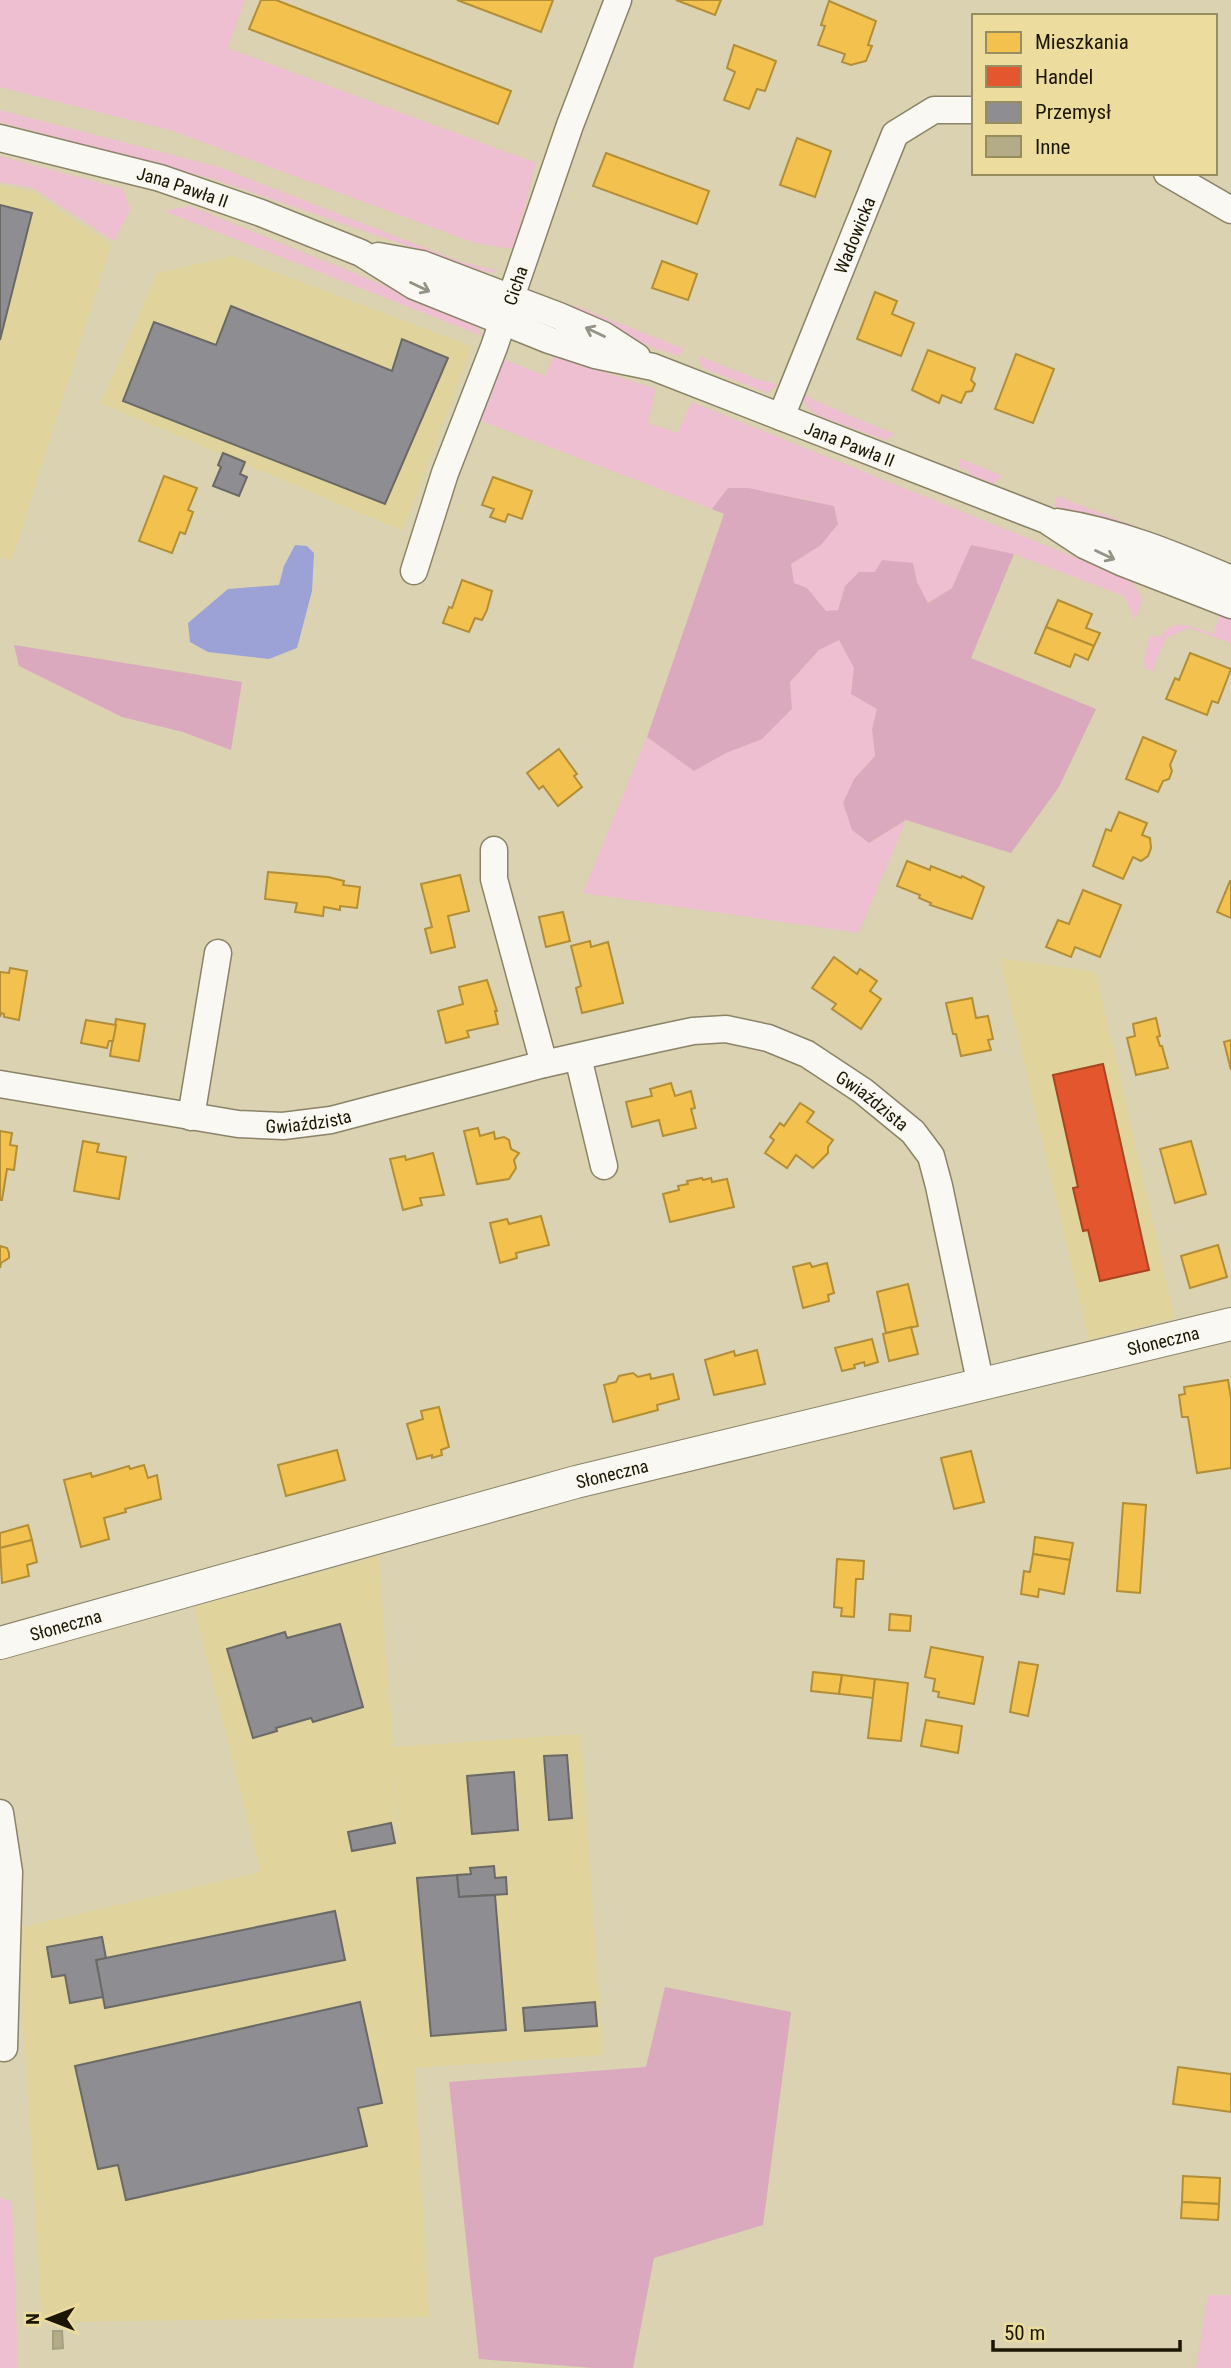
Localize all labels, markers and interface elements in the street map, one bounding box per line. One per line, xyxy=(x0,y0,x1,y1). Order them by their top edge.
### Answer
legend xyxy=(972,14,1217,175)
text: Mieszkania xyxy=(1035,30,1129,54)
text: Handel xyxy=(1035,65,1093,89)
text: Przemysł xyxy=(1035,100,1111,124)
text: Inne xyxy=(1035,135,1071,159)
street label: Jana Pawła II xyxy=(135,162,231,211)
street label: Wadowicka xyxy=(829,194,879,277)
street label: Cicha xyxy=(499,263,531,308)
one-way arrow xyxy=(409,281,430,295)
one-way arrow xyxy=(585,325,606,338)
street label: Jana Pawła II xyxy=(801,417,898,471)
one-way arrow xyxy=(1094,549,1115,562)
street label: Gwiaździsta xyxy=(832,1066,913,1135)
street label: Gwiaździsta xyxy=(265,1105,353,1137)
street label: Słoneczna xyxy=(1125,1322,1201,1359)
street label: Słoneczna xyxy=(574,1455,650,1492)
street label: Słoneczna xyxy=(27,1605,104,1645)
north arrow xyxy=(14,2284,84,2354)
scale bar xyxy=(993,2308,1180,2352)
text: N xyxy=(21,2313,44,2325)
text: 50 m xyxy=(1004,2321,1045,2345)

